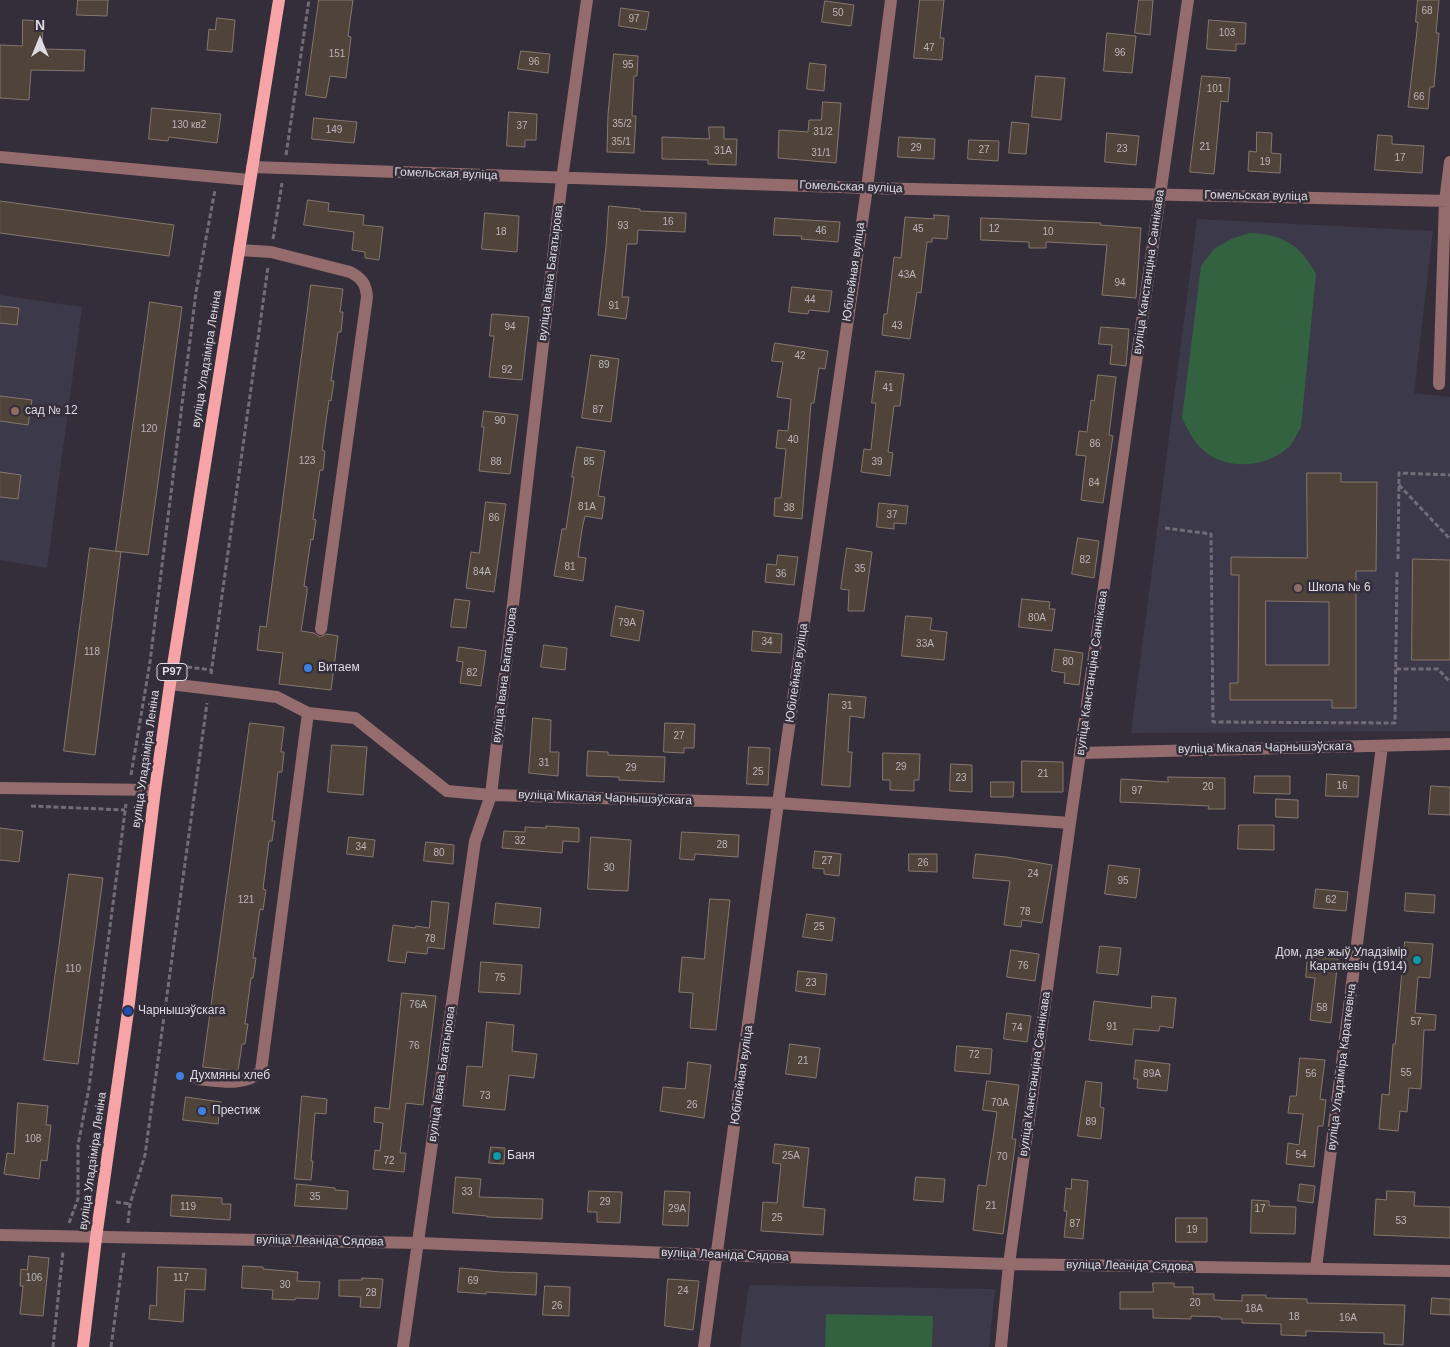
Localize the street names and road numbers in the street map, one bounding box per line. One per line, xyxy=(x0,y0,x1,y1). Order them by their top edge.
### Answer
street label: Гомельская вуліца xyxy=(394,165,498,183)
street label: Гомельская вуліца xyxy=(799,178,903,196)
street label: Гомельская вуліца xyxy=(1204,188,1308,204)
street label: вуліца Канстанціна Саннікава xyxy=(1130,189,1168,355)
street label: вуліца Івана Багатырова xyxy=(536,204,566,342)
street label: Юбілейная вуліца xyxy=(840,221,868,323)
street label: вуліца Уладзіміра Леніна xyxy=(189,289,225,429)
street label: вуліца Канстанціна Саннікава xyxy=(1073,590,1111,756)
street label: вуліца Івана Багатырова xyxy=(490,606,520,744)
street label: Юбілейная вуліца xyxy=(783,622,811,724)
road number: Р97 xyxy=(157,664,187,680)
street label: вуліца Уладзіміра Леніна xyxy=(129,689,163,829)
street label: вуліца Мікалая Чарнышэўскага xyxy=(1178,739,1352,757)
street label: вуліца Мікалая Чарнышэўскага xyxy=(518,788,692,808)
street label: вуліца Уладзіміра Караткевіча xyxy=(1325,983,1359,1151)
street label: вуліца Канстанціна Саннікава xyxy=(1016,991,1054,1157)
street label: вуліца Івана Багатырова xyxy=(425,1005,459,1143)
street label: Юбілейная вуліца xyxy=(728,1024,756,1126)
street label: вуліца Уладзіміра Леніна xyxy=(76,1091,110,1231)
street label: вуліца Леаніда Сядова xyxy=(256,1233,384,1249)
street label: вуліца Леаніда Сядова xyxy=(661,1246,789,1264)
street label: вуліца Леаніда Сядова xyxy=(1066,1258,1194,1274)

